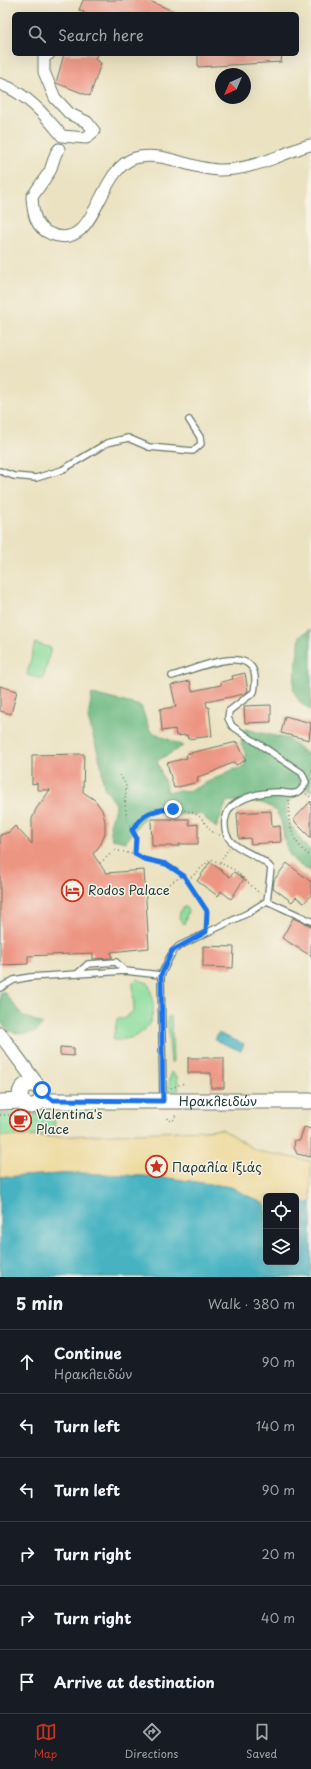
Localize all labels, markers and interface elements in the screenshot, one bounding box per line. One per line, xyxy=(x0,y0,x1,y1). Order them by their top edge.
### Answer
search box xyxy=(12,12,299,56)
icon: search xyxy=(26,23,48,45)
text: Search here xyxy=(58,23,144,46)
north arrow xyxy=(215,68,251,104)
route end xyxy=(164,800,182,818)
hotel icon: Rodos Palace xyxy=(59,877,85,903)
place label: Rodos Palace xyxy=(88,880,170,899)
route start xyxy=(33,1081,51,1099)
street label: Ηρακλειδών xyxy=(179,1091,257,1110)
place label: Valentina's Place xyxy=(36,1104,102,1138)
cafe icon: Valentina's Place xyxy=(8,1108,34,1134)
place icon: Παραλία Ιξιάς xyxy=(143,1154,169,1180)
place label: Παραλία Ιξιάς xyxy=(172,1157,262,1176)
map controls xyxy=(263,1193,299,1265)
button: locate xyxy=(263,1193,299,1229)
button: layers xyxy=(263,1229,299,1265)
text: 5 min xyxy=(16,1290,63,1316)
text: Walk · 380 m xyxy=(208,1294,295,1313)
text: Continue xyxy=(54,1341,122,1364)
icon: ahead xyxy=(16,1351,38,1373)
text: 90 m xyxy=(262,1352,295,1371)
text: Ηρακλειδών xyxy=(54,1364,133,1383)
text: Turn left xyxy=(54,1414,120,1437)
icon: left xyxy=(16,1415,38,1437)
text: 140 m xyxy=(256,1416,295,1435)
text: Turn left xyxy=(54,1478,120,1501)
icon: left xyxy=(16,1479,38,1501)
text: 90 m xyxy=(262,1480,295,1499)
text: Turn right xyxy=(54,1542,131,1565)
icon: right xyxy=(16,1543,38,1565)
text: 20 m xyxy=(261,1544,295,1563)
text: Turn right xyxy=(54,1606,131,1629)
icon: right xyxy=(16,1607,38,1629)
text: 40 m xyxy=(261,1608,295,1627)
text: Arrive at destination xyxy=(54,1670,215,1693)
icon: arrive xyxy=(16,1671,38,1693)
tab: Map xyxy=(34,1721,57,1762)
tab: Directions xyxy=(125,1721,178,1762)
tab: Saved xyxy=(246,1721,277,1762)

